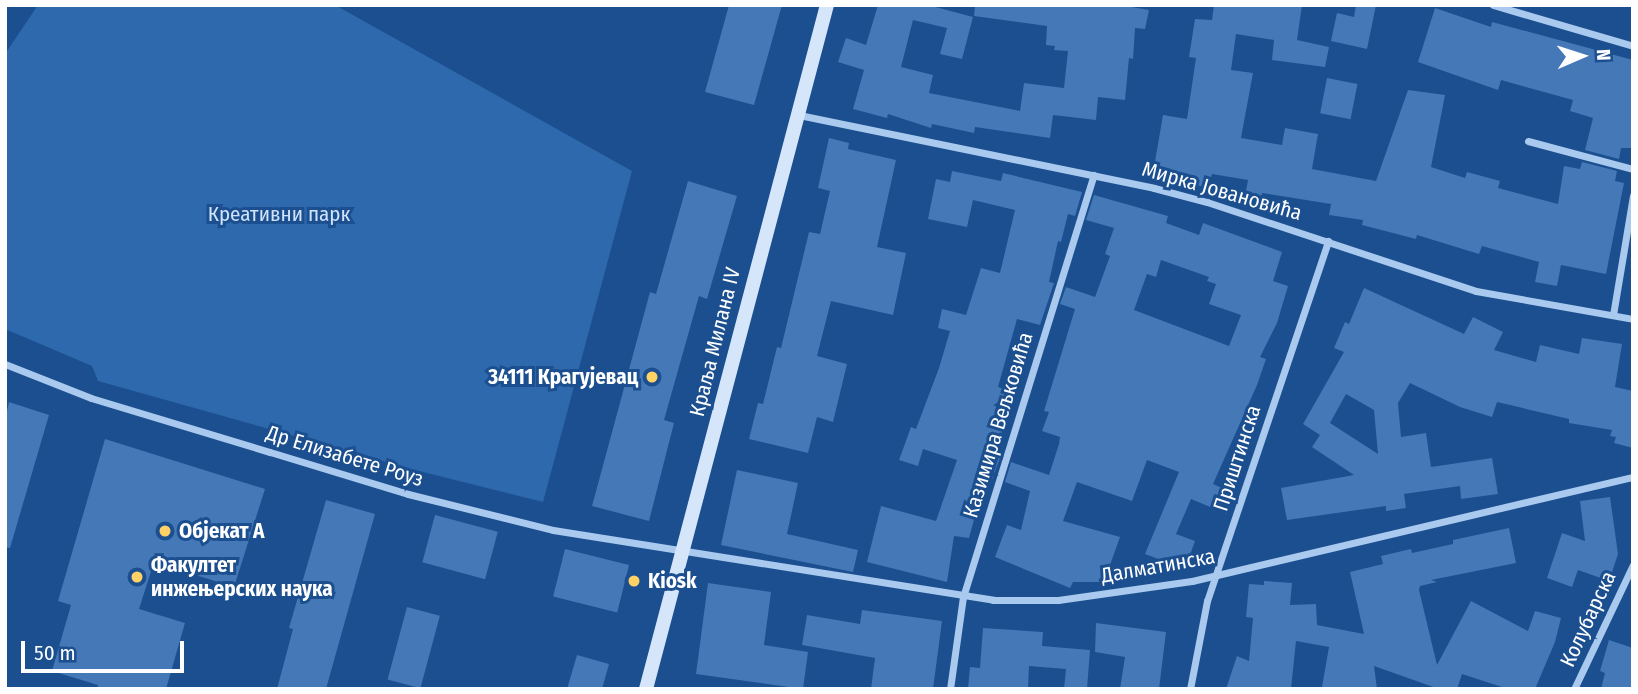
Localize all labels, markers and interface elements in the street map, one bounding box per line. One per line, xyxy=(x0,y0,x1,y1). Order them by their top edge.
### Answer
north arrow xyxy=(1547,21,1617,91)
text: N xyxy=(1592,49,1615,61)
street label: Мирка Јовановића xyxy=(1139,156,1305,226)
park label: Креативни парк xyxy=(208,201,350,227)
street label: Краља Милана IV xyxy=(684,265,746,419)
street label: Казимира Вељковића xyxy=(958,329,1038,521)
place label: 34111 Крагујевац xyxy=(488,364,638,390)
marker: 34111 Крагујевац xyxy=(644,369,660,385)
street label: Приштинска xyxy=(1208,402,1266,514)
street label: Др Елизабете Роуз xyxy=(263,420,427,492)
place label: Објекат А xyxy=(179,518,264,544)
marker: Објекат А xyxy=(157,523,173,539)
street label: Далматинска xyxy=(1099,544,1217,588)
place label: Факултет инжењерских наука xyxy=(151,552,333,602)
street label: Колубарска xyxy=(1555,567,1621,671)
place label: Kiosk xyxy=(648,568,697,594)
marker: Факултет инжењерских наука xyxy=(129,569,145,585)
marker: Kiosk xyxy=(626,573,642,589)
scale bar xyxy=(24,628,187,672)
text: 50 m xyxy=(34,640,76,666)

